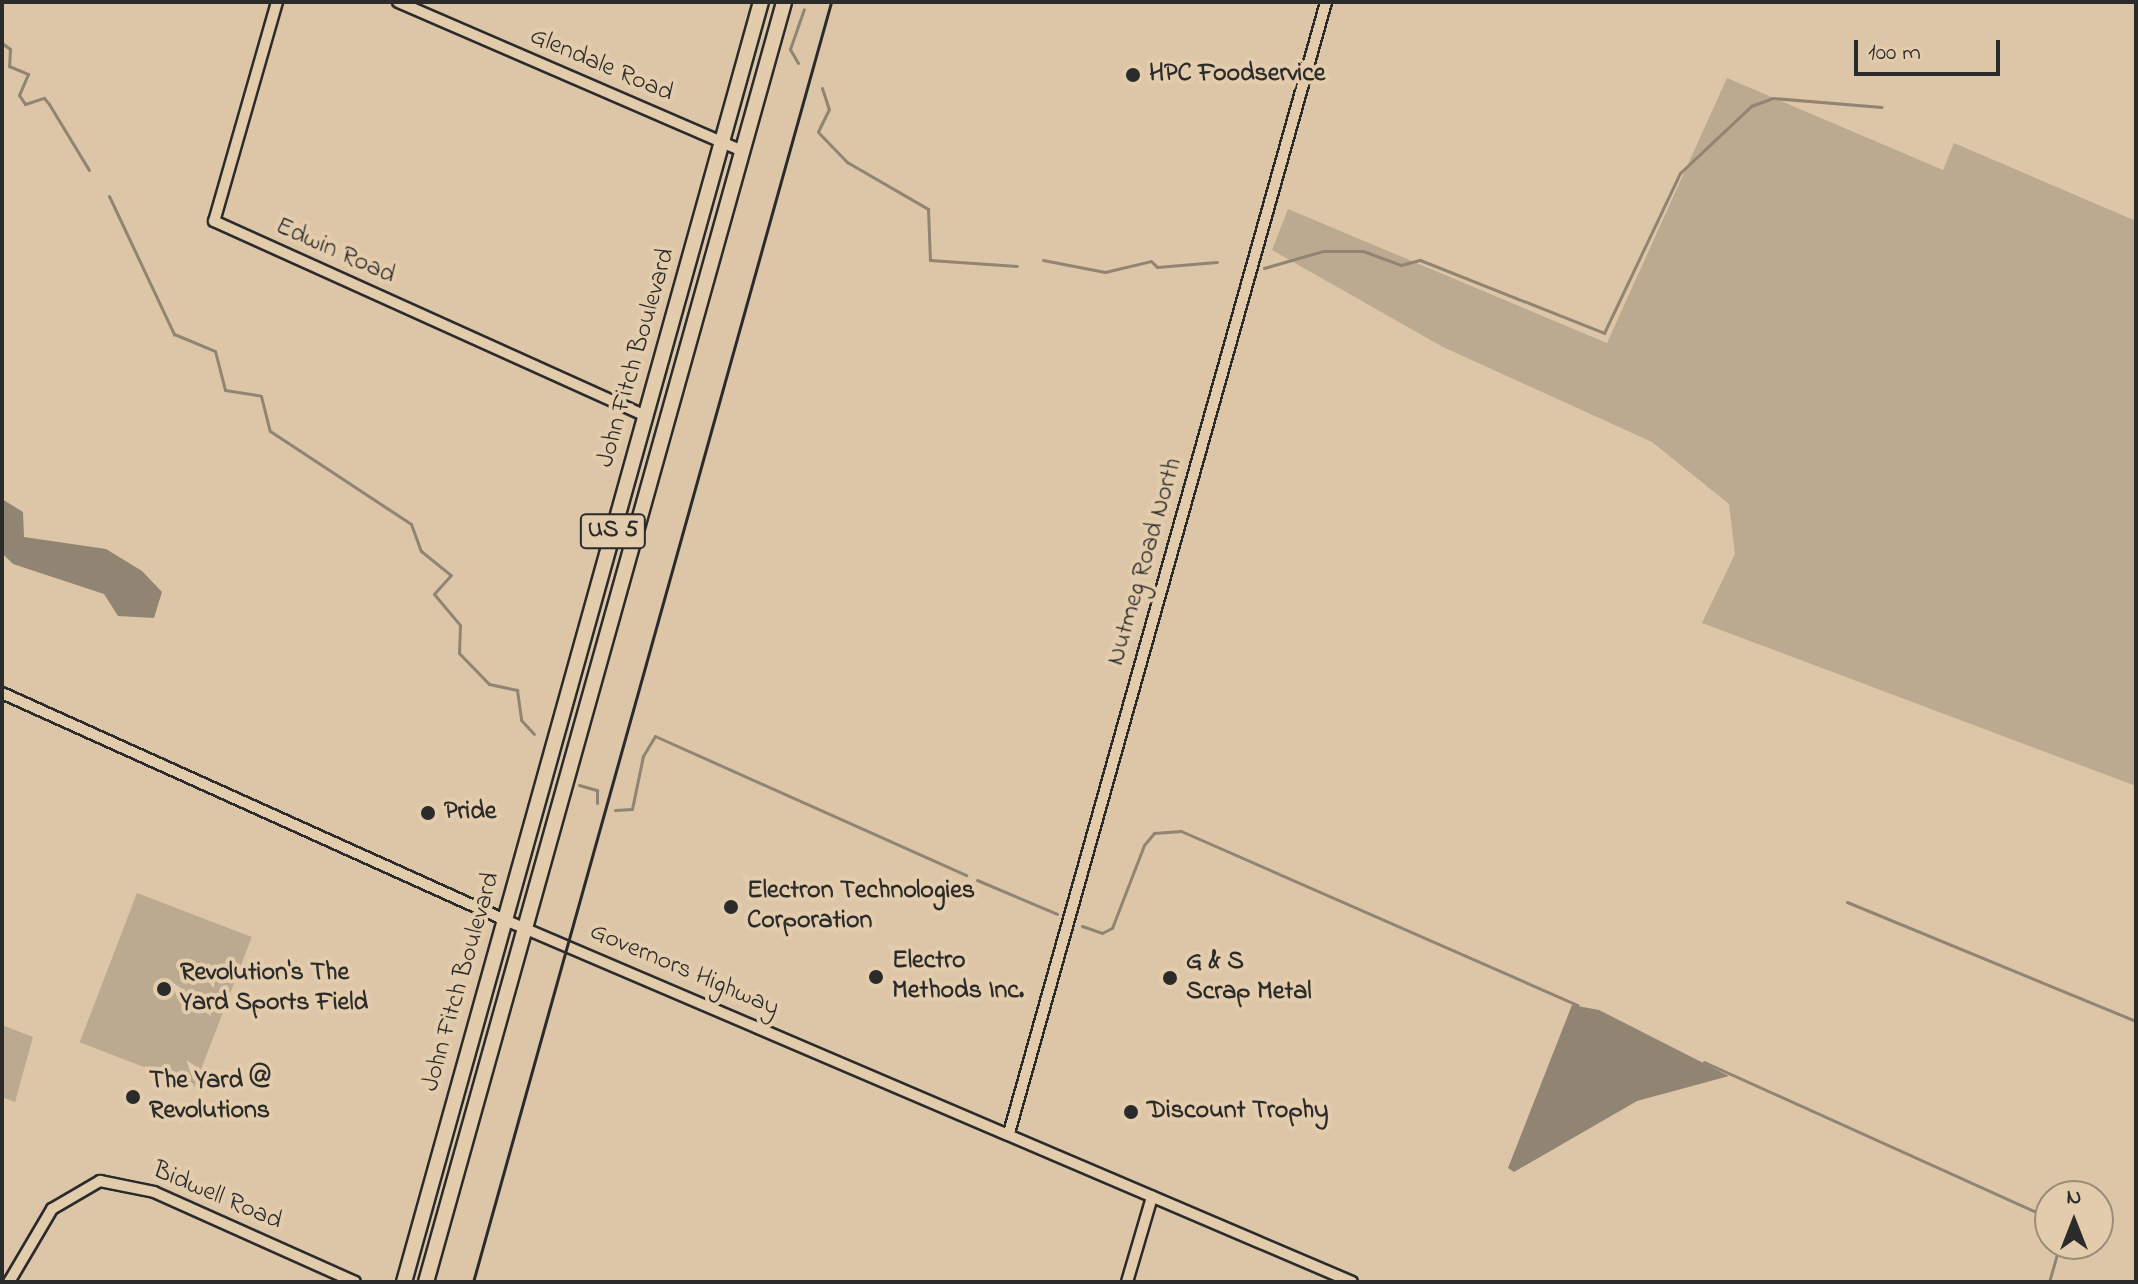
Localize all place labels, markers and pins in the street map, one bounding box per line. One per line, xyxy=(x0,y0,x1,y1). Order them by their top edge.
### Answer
place label: HPC Foodservice xyxy=(1149,59,1325,91)
marker: HPC Foodservice xyxy=(1124,66,1142,84)
place label: Pride xyxy=(444,797,496,829)
marker: Pride xyxy=(419,804,437,822)
place label: Electron Technologies Corporation xyxy=(747,876,975,938)
marker: Electron Technologies Corporation xyxy=(722,898,740,916)
place label: Electro Methods Inc. xyxy=(892,946,1024,1008)
place label: G & S Scrap Metal xyxy=(1186,947,1312,1008)
place label: Revolution's The Yard Sports Field xyxy=(180,958,368,1020)
marker: Electro Methods Inc. xyxy=(867,968,885,986)
marker: G & S Scrap Metal xyxy=(1161,969,1179,987)
marker: Revolution's The Yard Sports Field xyxy=(155,980,173,998)
place label: The Yard @ Revolutions xyxy=(149,1066,271,1128)
marker: The Yard @ Revolutions xyxy=(124,1088,142,1106)
place label: Discount Trophy xyxy=(1147,1096,1329,1128)
marker: Discount Trophy xyxy=(1122,1103,1140,1121)

